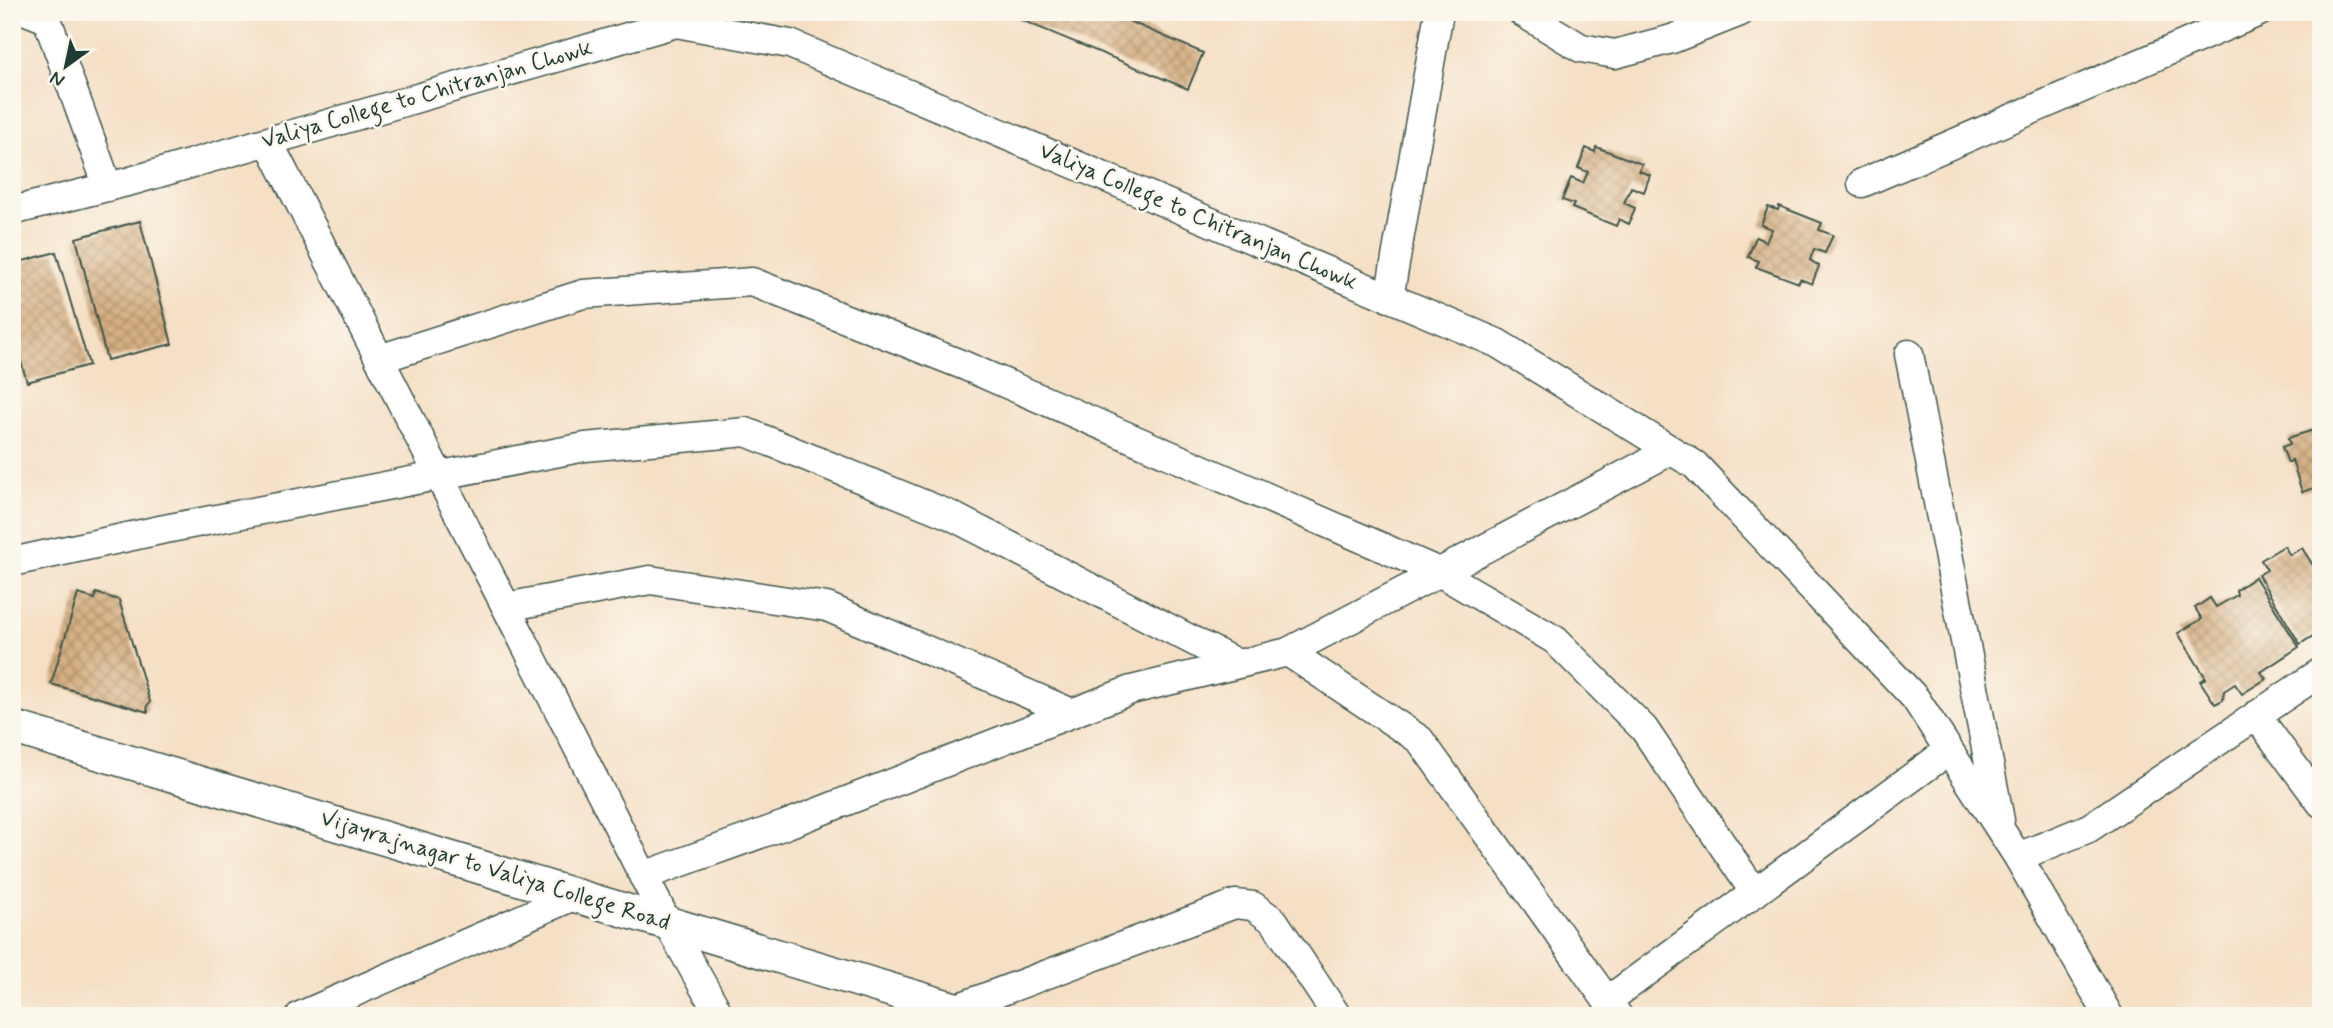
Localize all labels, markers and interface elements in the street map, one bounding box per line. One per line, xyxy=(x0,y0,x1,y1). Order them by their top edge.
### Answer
north arrow xyxy=(32,32,102,102)
street label: Valiya College to Chitranjan Chowk xyxy=(258,33,596,159)
text: N xyxy=(45,65,70,93)
street label: Valiya College to Chitranjan Chowk xyxy=(1034,136,1362,300)
street label: Vijayrajnagar to Valiya College Road xyxy=(316,803,673,940)

